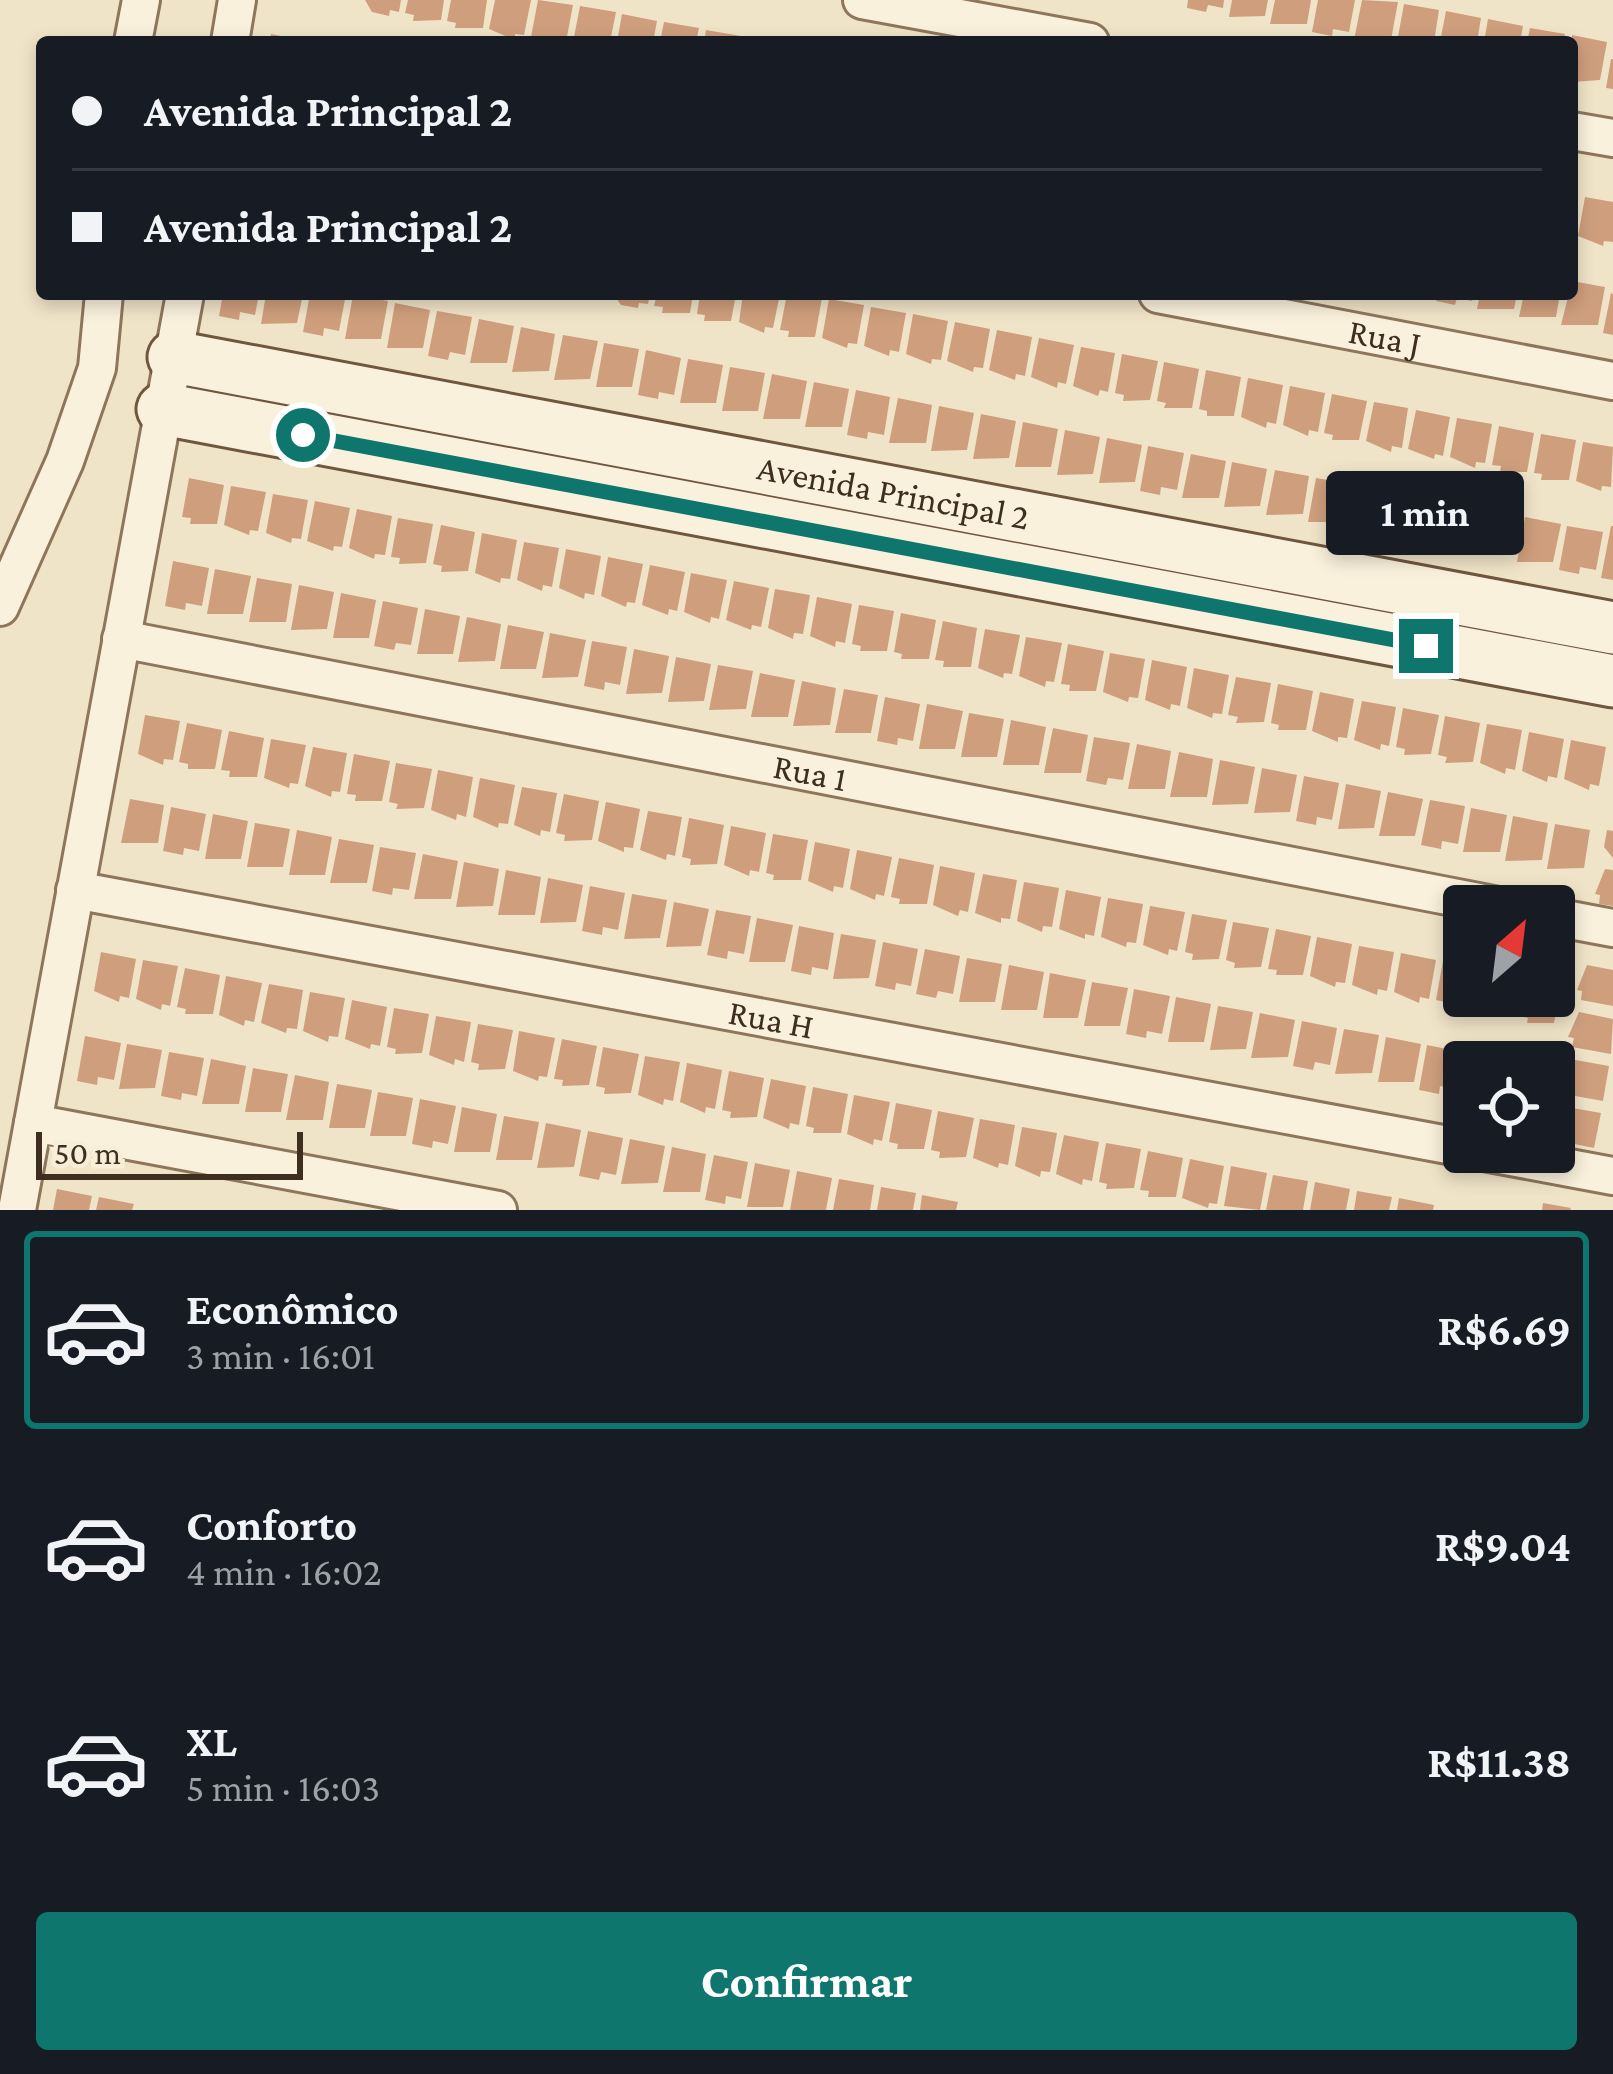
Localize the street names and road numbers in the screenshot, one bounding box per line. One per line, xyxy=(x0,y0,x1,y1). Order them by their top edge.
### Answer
street label: Rua J xyxy=(1345,311,1424,364)
street label: Avenida Principal 2 xyxy=(754,447,1033,538)
street label: Rua 1 xyxy=(770,746,850,799)
street label: Rua H xyxy=(725,992,817,1047)

